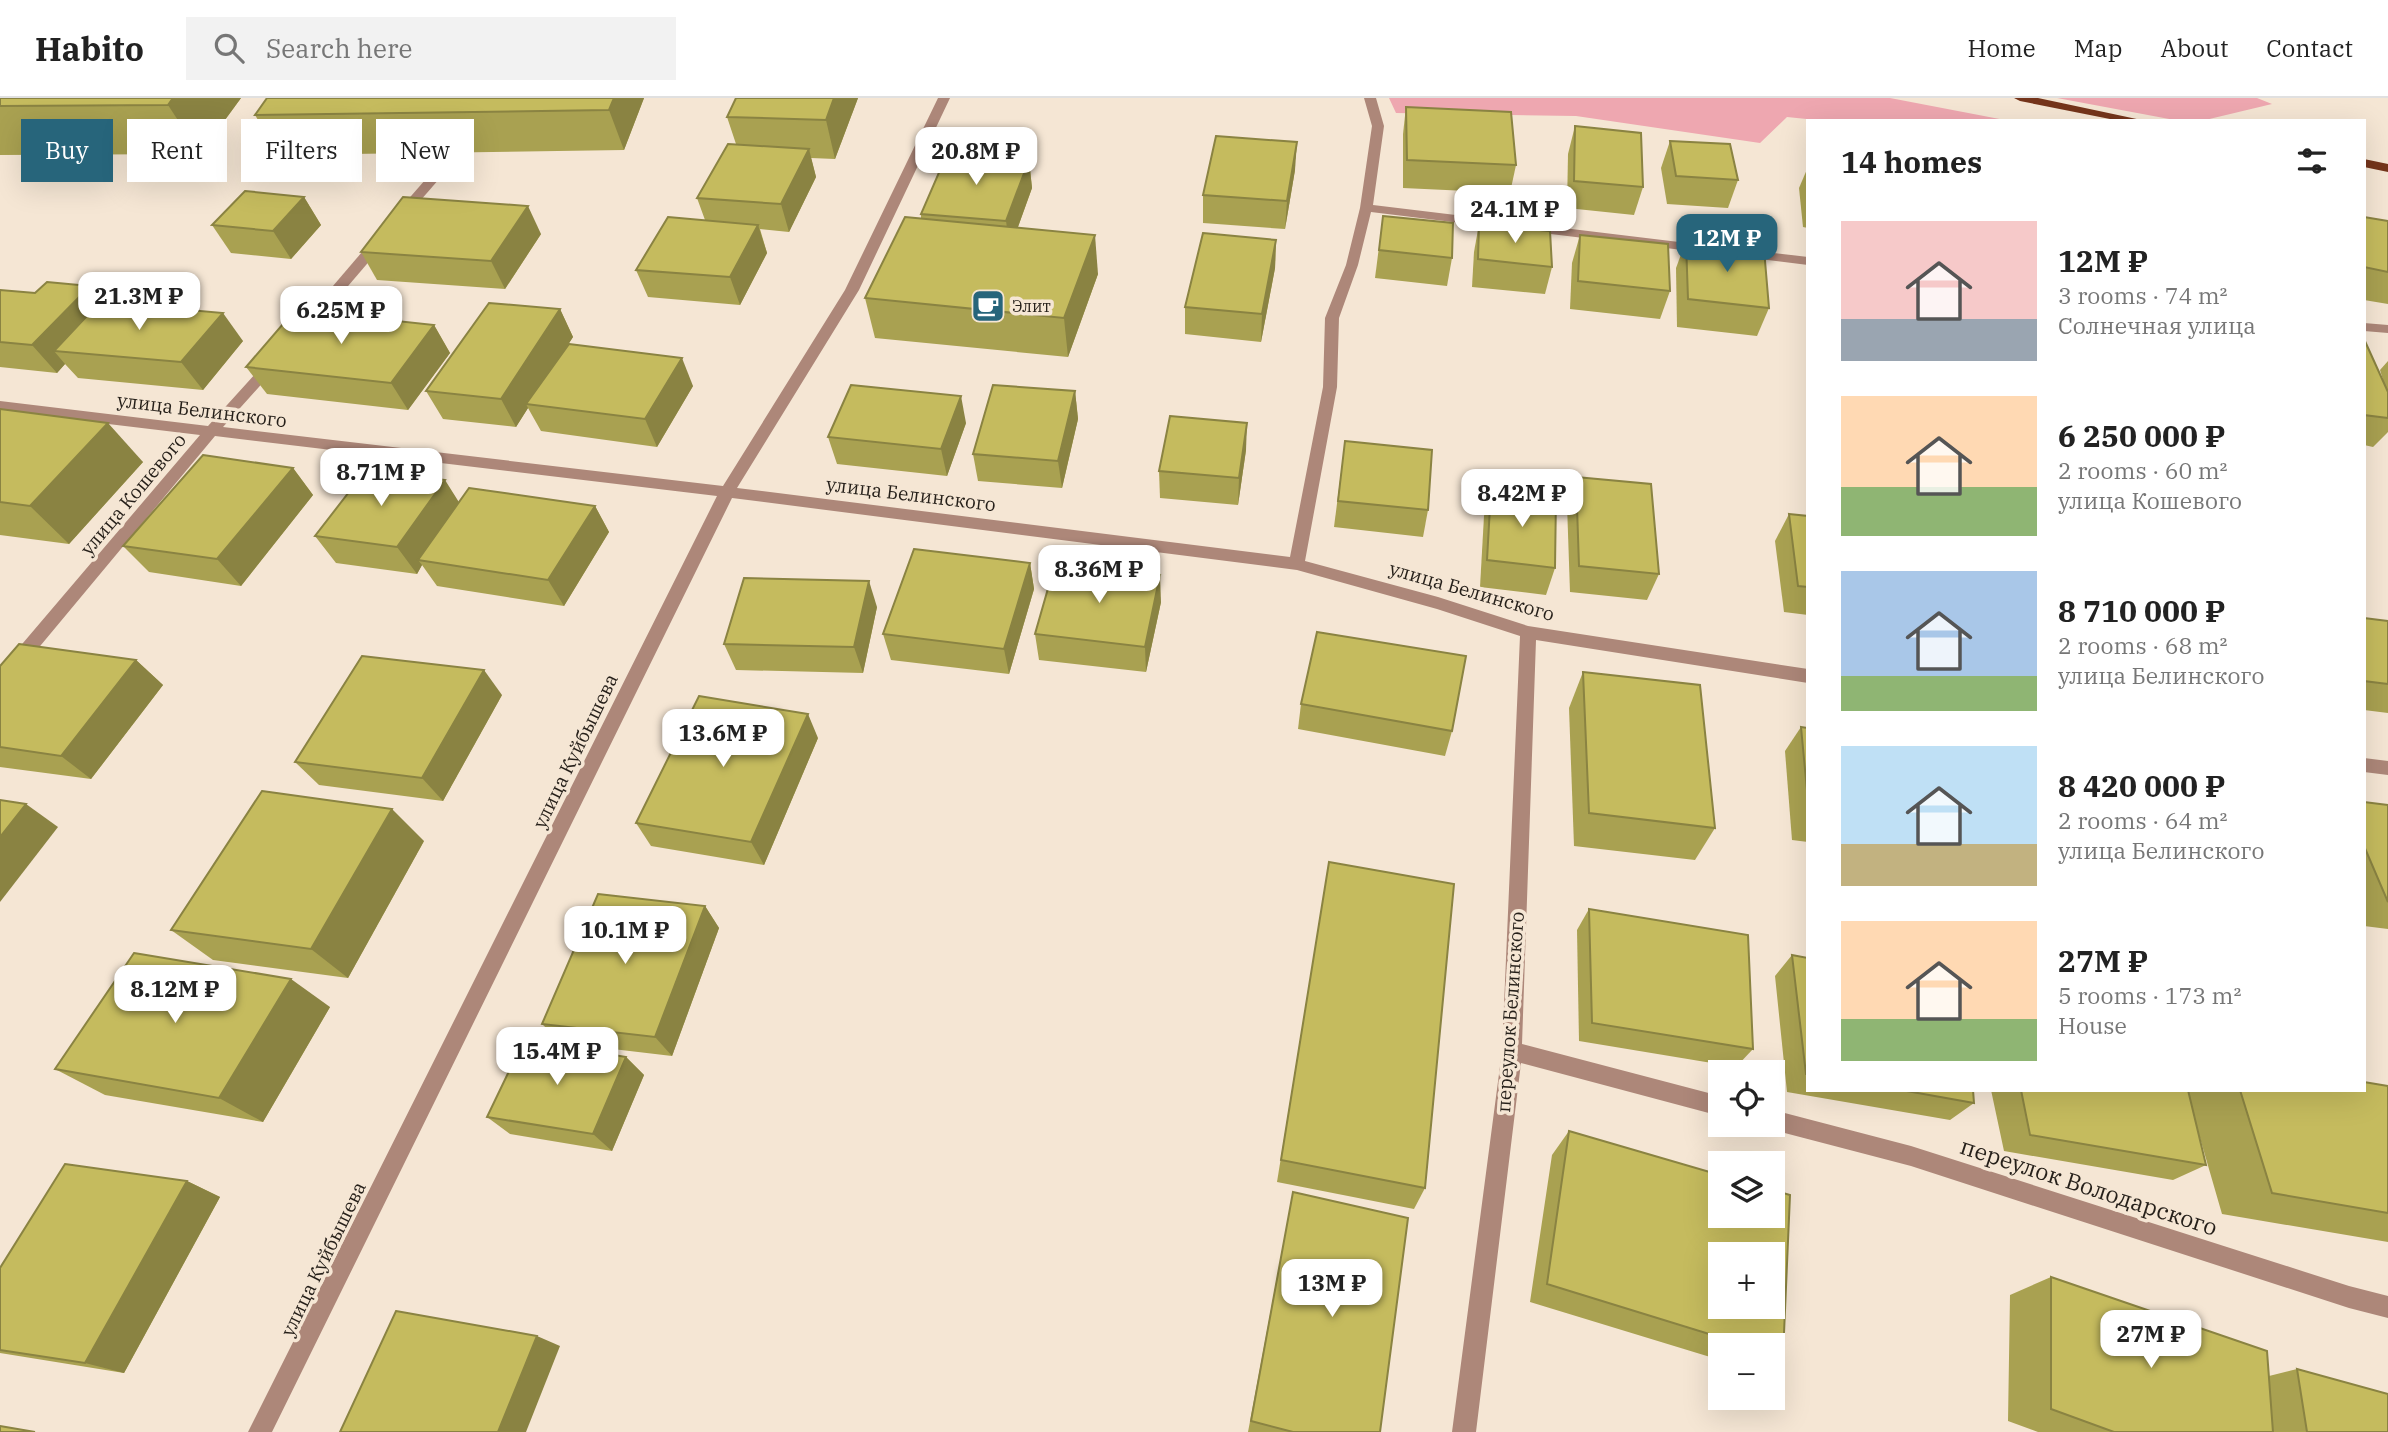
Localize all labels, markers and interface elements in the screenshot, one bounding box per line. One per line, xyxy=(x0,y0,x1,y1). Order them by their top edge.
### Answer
search box xyxy=(186,17,676,80)
text: Habito xyxy=(35,27,144,70)
icon: search xyxy=(210,29,248,67)
text: Search here xyxy=(266,31,412,65)
text: Home xyxy=(1968,32,2036,64)
text: Map xyxy=(2074,32,2122,64)
text: About xyxy=(2160,32,2228,64)
text: Contact xyxy=(2266,32,2353,64)
chip: Buy xyxy=(21,119,113,182)
chip: Rent xyxy=(127,119,227,182)
chip: Filters xyxy=(241,119,362,182)
chip: New xyxy=(376,119,474,182)
pin: 20.8M ₽ xyxy=(911,127,1041,187)
text: 20.8M ₽ xyxy=(931,135,1021,165)
text: 14 homes xyxy=(1841,142,1982,181)
icon: filters xyxy=(2293,142,2331,180)
pin: 24.1M ₽ xyxy=(1450,186,1580,245)
text: 24.1M ₽ xyxy=(1470,193,1560,223)
pin: 12M ₽ xyxy=(1678,214,1776,274)
text: 12M ₽ xyxy=(1692,222,1762,252)
text: 12M ₽ xyxy=(2058,241,2148,280)
icon: home xyxy=(1897,249,1981,333)
pin: 21.3M ₽ xyxy=(74,272,204,332)
text: 21.3M ₽ xyxy=(94,280,184,310)
text: 3 rooms · 74 m² xyxy=(2058,280,2228,310)
pin: 6.25M ₽ xyxy=(276,286,406,346)
cafe icon: Элит xyxy=(969,287,1007,325)
text: 6.25M ₽ xyxy=(296,294,386,324)
place label: Элит xyxy=(1012,296,1051,316)
text: Солнечная улица xyxy=(2058,310,2256,340)
street label: улица Белинского xyxy=(116,388,288,432)
text: 6 250 000 ₽ xyxy=(2058,416,2225,455)
icon: home xyxy=(1897,424,1981,508)
street label: улица Кошевого xyxy=(75,428,191,560)
pin: 8.71M ₽ xyxy=(316,448,446,508)
text: 2 rooms · 60 m² xyxy=(2058,455,2228,485)
text: 8.71M ₽ xyxy=(336,456,426,486)
pin: 8.42M ₽ xyxy=(1457,470,1587,529)
street label: улица Белинского xyxy=(825,472,997,516)
text: 8.42M ₽ xyxy=(1477,477,1567,507)
text: улица Кошевого xyxy=(2058,485,2242,515)
pin: 8.36M ₽ xyxy=(1034,546,1164,605)
text: 8.36M ₽ xyxy=(1054,553,1144,583)
street label: улица Белинского xyxy=(1387,556,1557,626)
text: 8 710 000 ₽ xyxy=(2058,591,2225,630)
icon: home xyxy=(1897,599,1981,683)
text: 2 rooms · 68 m² xyxy=(2058,630,2228,660)
text: улица Белинского xyxy=(2058,660,2265,690)
street label: улица Куйбышева xyxy=(527,670,623,832)
pin: 13.6M ₽ xyxy=(658,710,788,769)
text: 13.6M ₽ xyxy=(678,717,768,747)
text: 8 420 000 ₽ xyxy=(2058,766,2225,805)
icon: home xyxy=(1897,774,1981,858)
text: 2 rooms · 64 m² xyxy=(2058,805,2228,835)
text: улица Белинского xyxy=(2058,835,2265,865)
pin: 10.1M ₽ xyxy=(560,906,690,966)
street label: переулок Белинского xyxy=(1491,911,1529,1113)
text: 10.1M ₽ xyxy=(580,914,670,944)
text: 27M ₽ xyxy=(2058,941,2148,980)
icon: home xyxy=(1897,949,1981,1033)
pin: 8.12M ₽ xyxy=(110,965,240,1025)
text: 8.12M ₽ xyxy=(130,973,220,1003)
text: 5 rooms · 173 m² xyxy=(2058,980,2241,1010)
text: House xyxy=(2058,1010,2127,1040)
pin: 15.4M ₽ xyxy=(492,1028,622,1087)
text: 15.4M ₽ xyxy=(512,1035,602,1065)
map controls xyxy=(1708,1060,1785,1410)
button: locate xyxy=(1708,1060,1785,1137)
street label: переулок Володарского xyxy=(1957,1130,2221,1242)
button: layers xyxy=(1708,1151,1785,1228)
street label: улица Куйбышева xyxy=(275,1178,371,1340)
button: + xyxy=(1708,1242,1785,1319)
pin: 13M ₽ xyxy=(1283,1260,1381,1319)
text: 13M ₽ xyxy=(1297,1267,1367,1297)
pin: 27M ₽ xyxy=(2102,1310,2200,1370)
text: 27M ₽ xyxy=(2116,1318,2186,1348)
button: − xyxy=(1708,1333,1785,1410)

